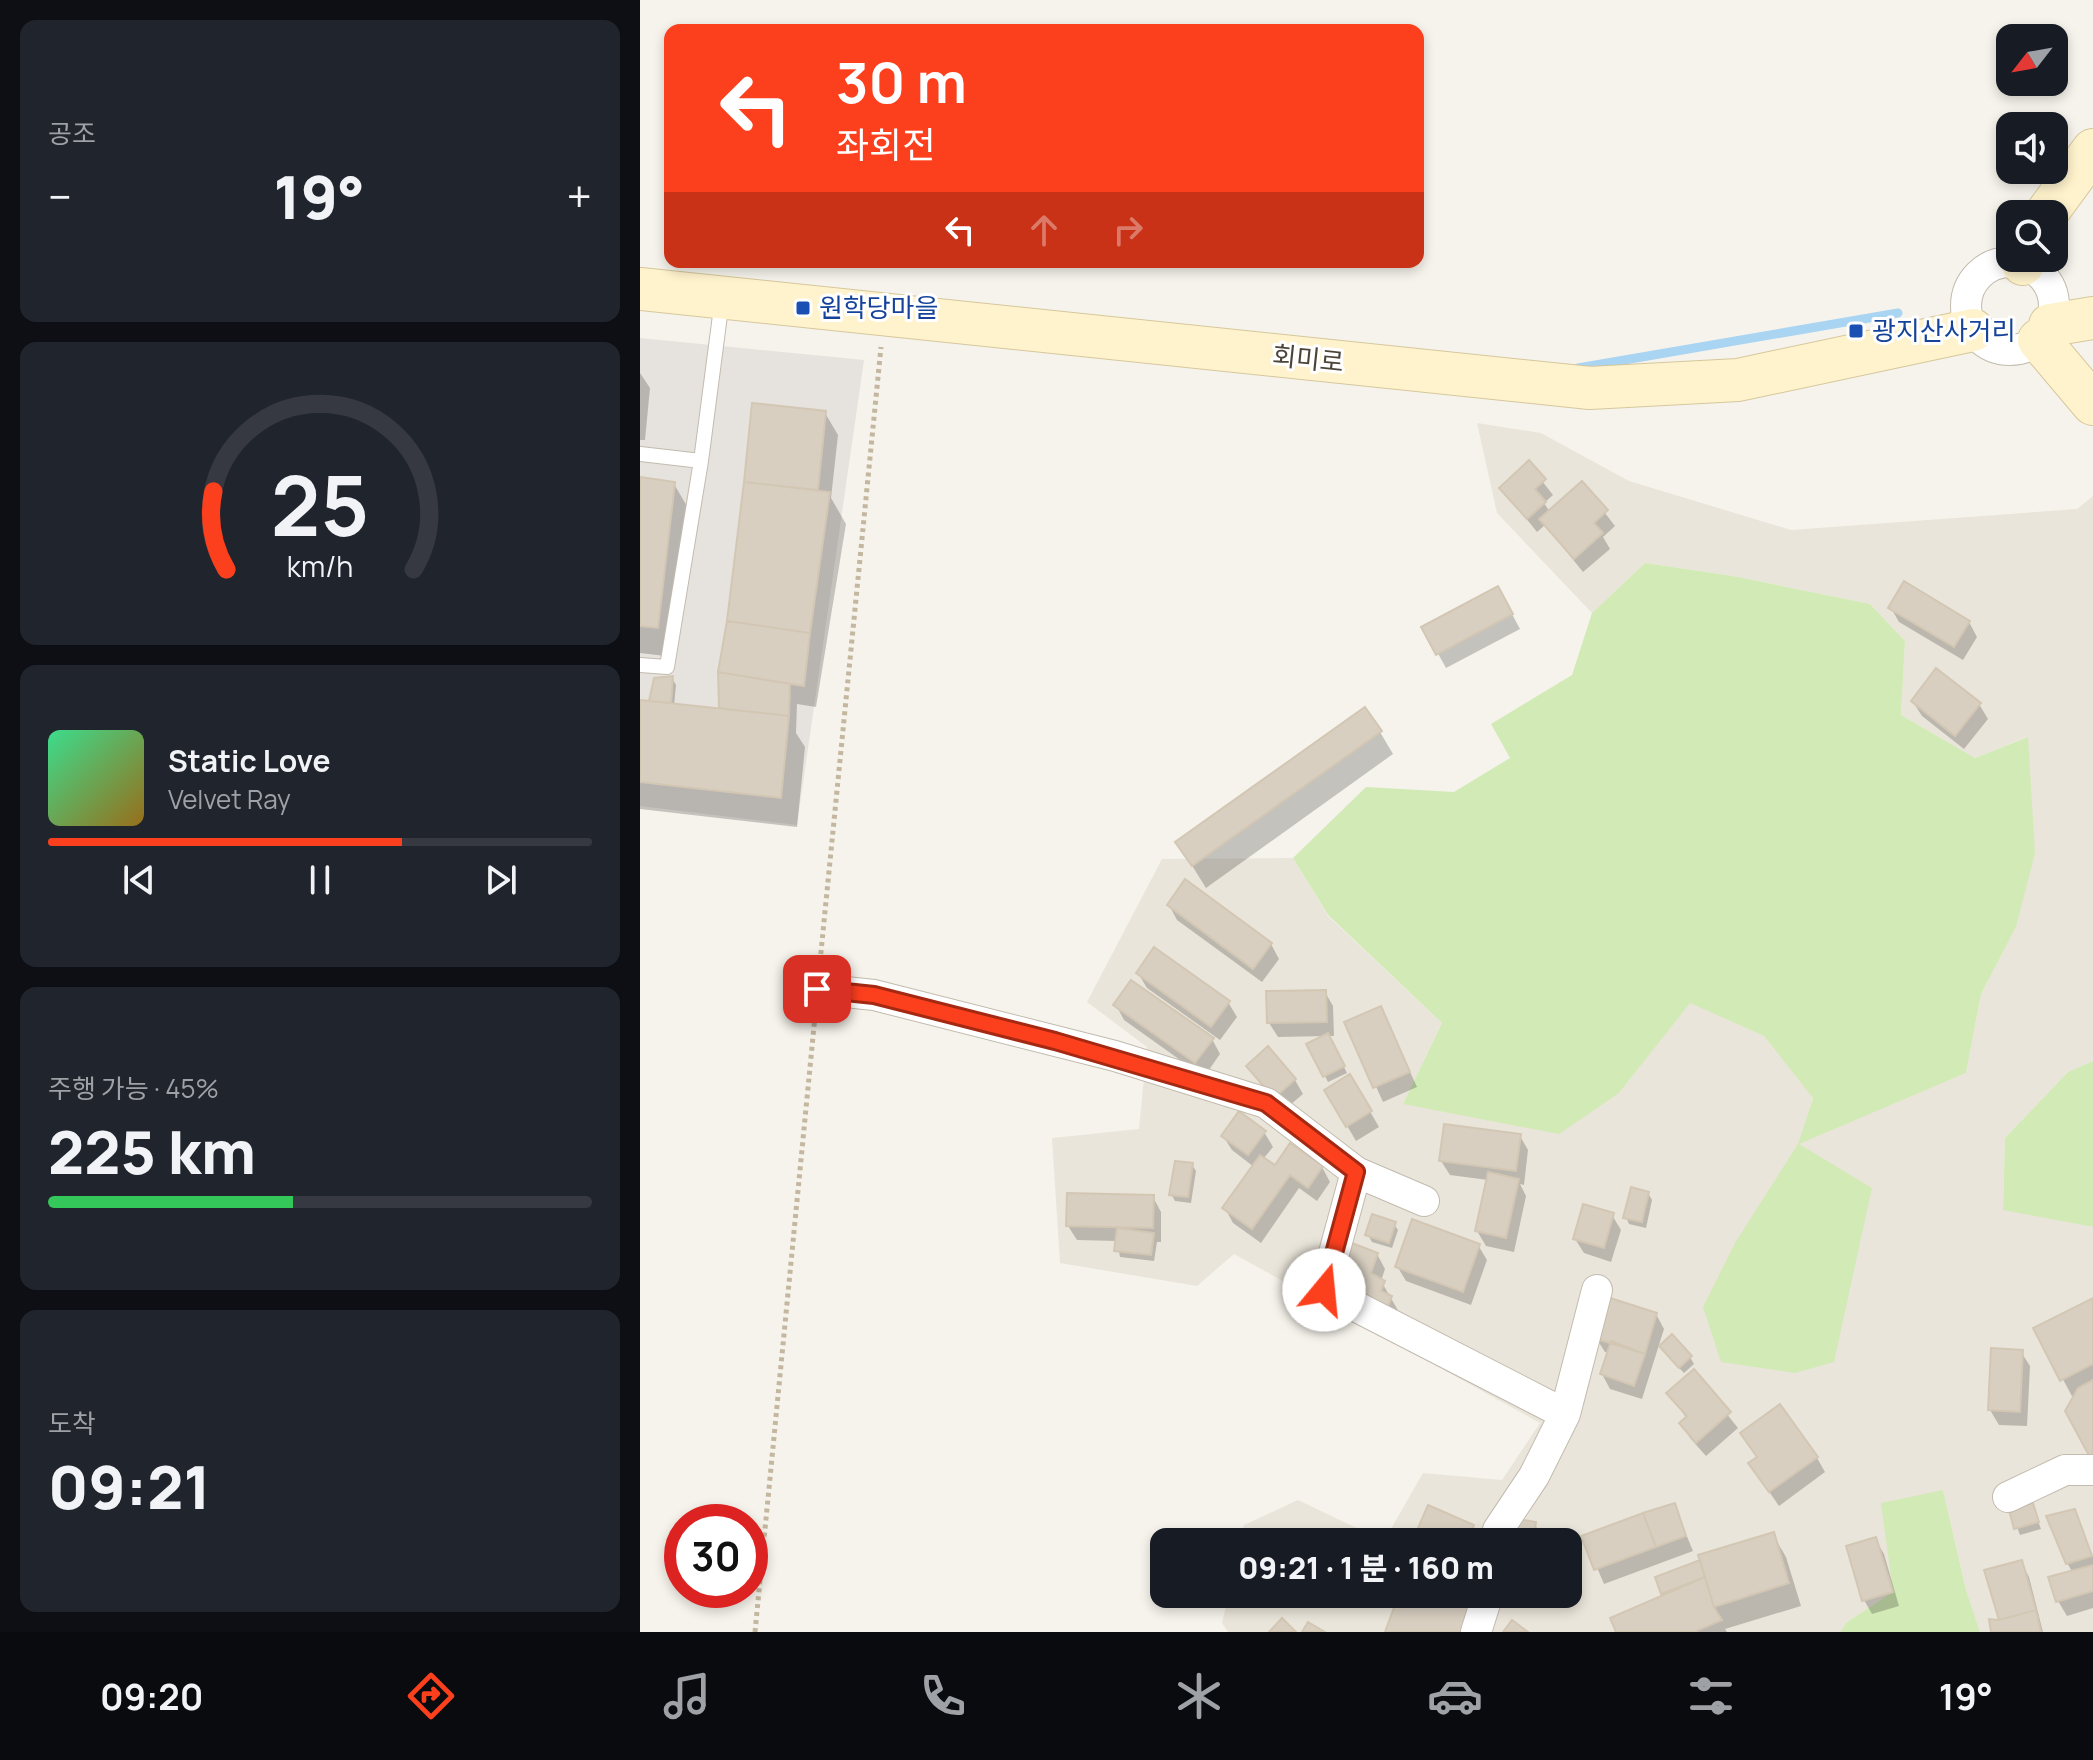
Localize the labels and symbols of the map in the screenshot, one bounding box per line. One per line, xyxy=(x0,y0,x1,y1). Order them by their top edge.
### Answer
north arrow xyxy=(1996,24,2068,96)
place label: 원학당마을 xyxy=(819,289,939,325)
marker: 원학당마을 xyxy=(794,299,812,317)
place label: 광지산사거리 xyxy=(1872,312,2016,348)
marker: 광지산사거리 xyxy=(1847,322,1865,340)
street label: 회미로 xyxy=(1271,336,1346,380)
pin xyxy=(783,955,851,1023)
position arrow xyxy=(1282,1248,1366,1332)
speed limit sign: 30 xyxy=(664,1504,768,1608)

